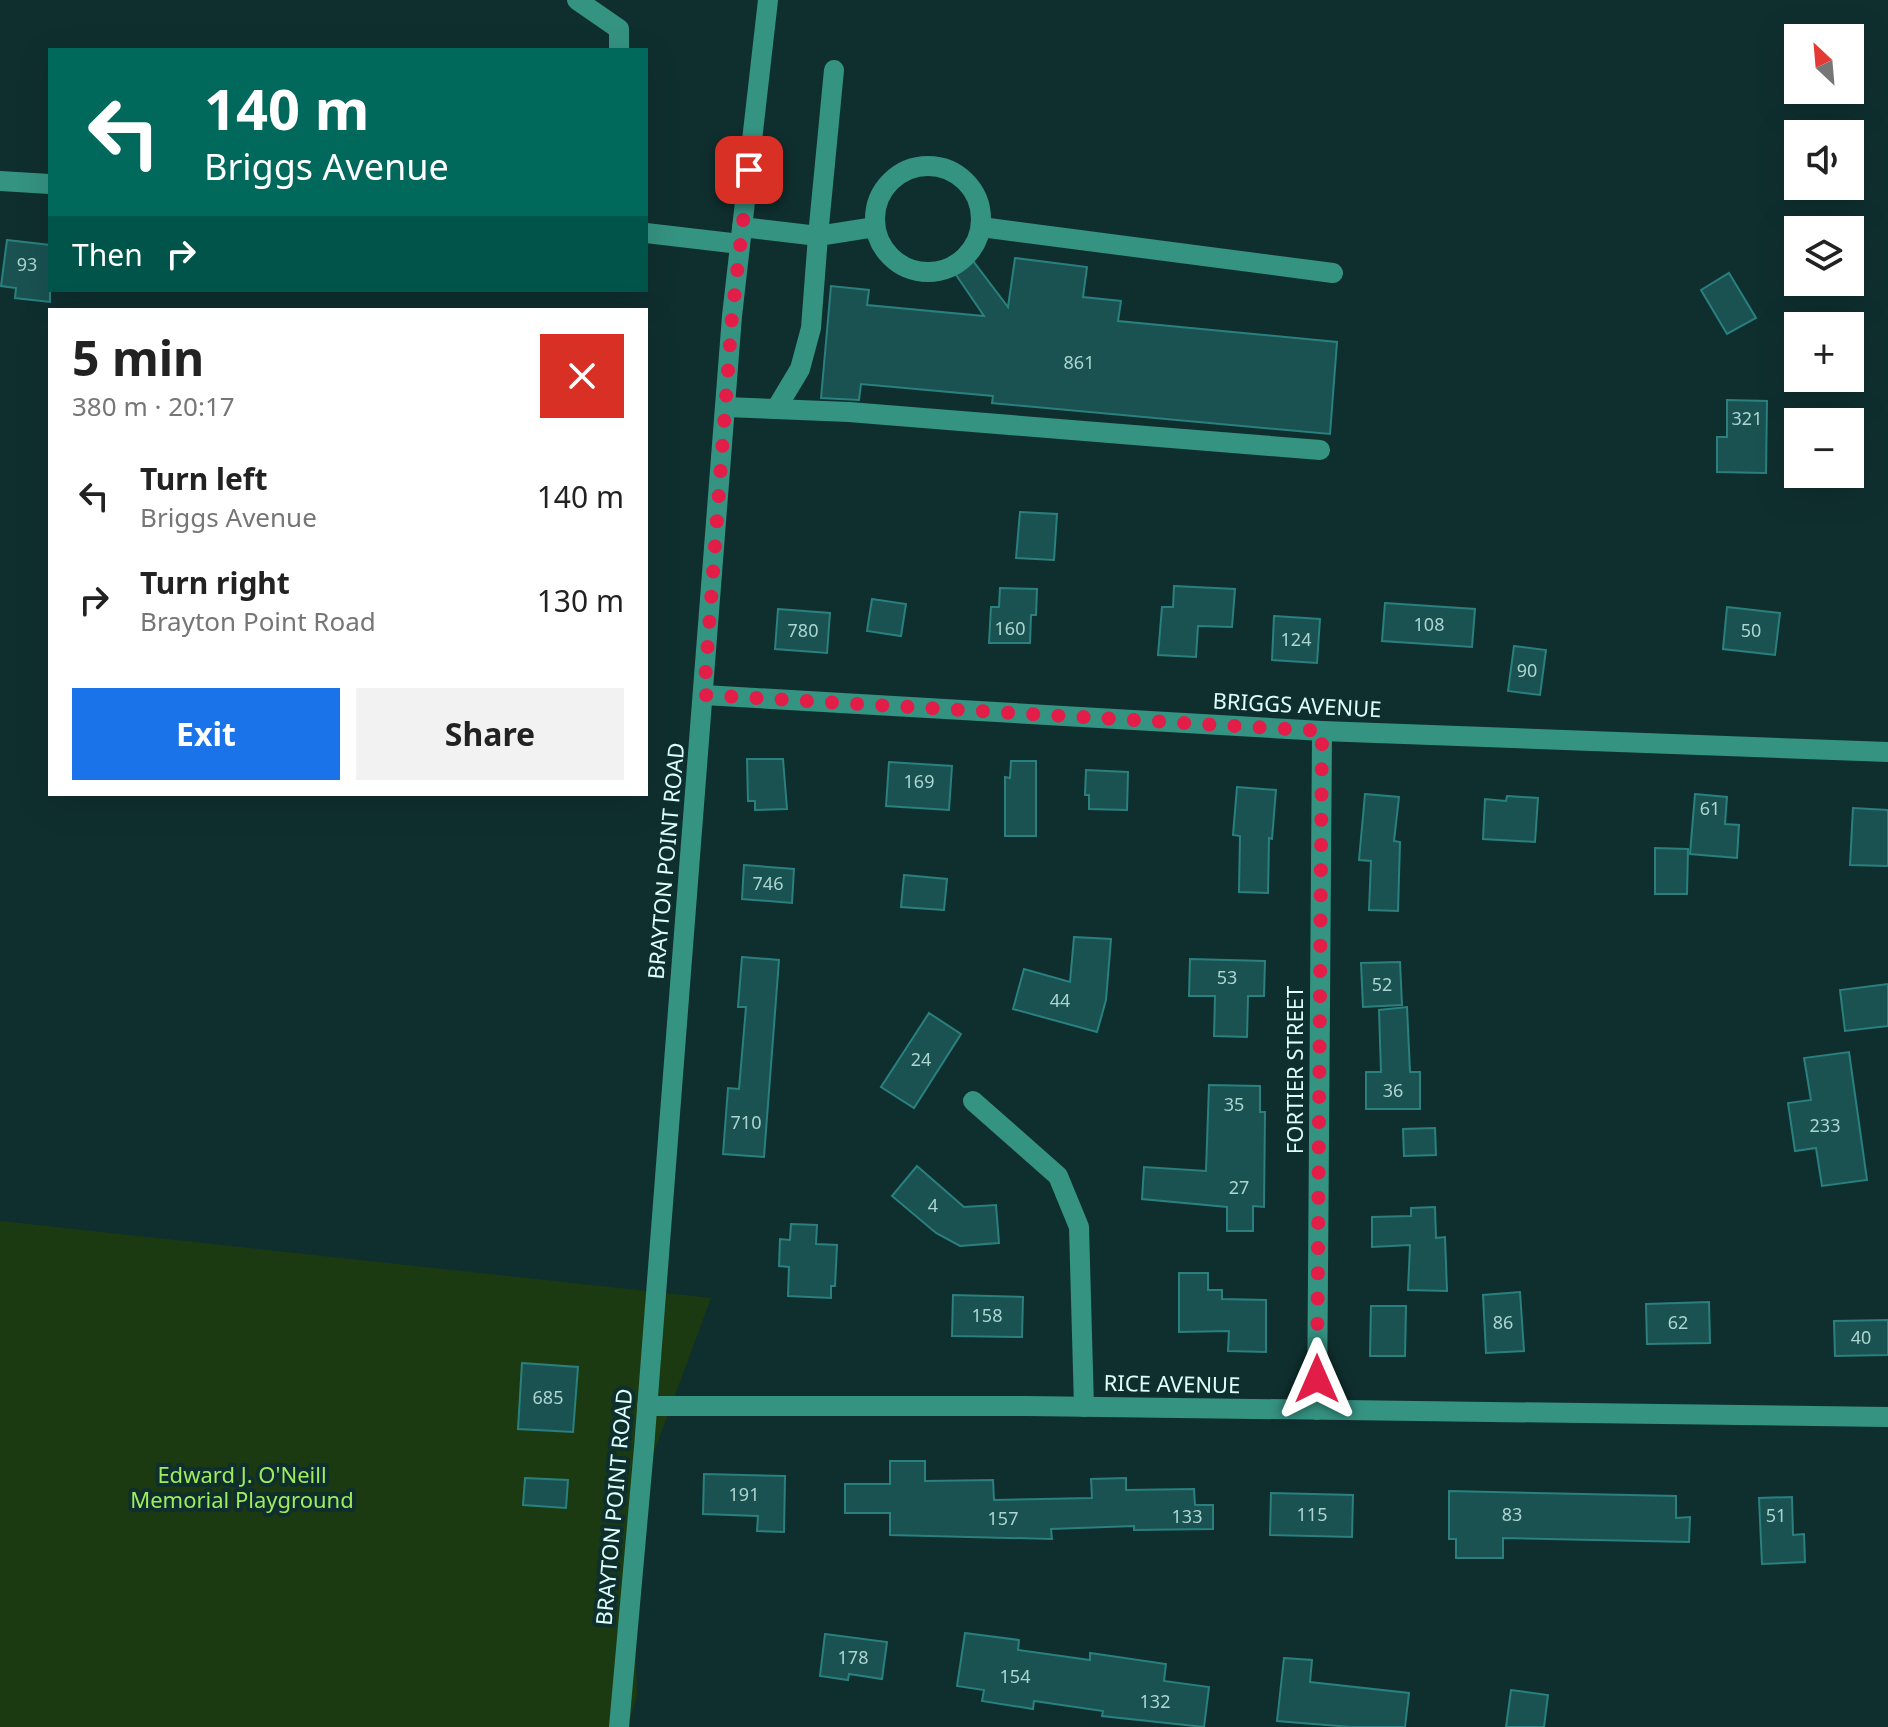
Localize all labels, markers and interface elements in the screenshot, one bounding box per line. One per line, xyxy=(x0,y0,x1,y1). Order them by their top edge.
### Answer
north arrow xyxy=(1784,24,1864,104)
map controls xyxy=(1784,24,1864,488)
text: 140 m xyxy=(204,70,369,146)
icon: left xyxy=(72,80,176,184)
button: sound xyxy=(1784,120,1864,200)
pin xyxy=(715,136,783,204)
text: Briggs Avenue xyxy=(204,142,449,191)
icon: arrive xyxy=(727,148,771,192)
button: layers xyxy=(1784,216,1864,296)
icon: right xyxy=(159,232,203,276)
text: Then xyxy=(72,234,143,275)
house number: 93 xyxy=(17,252,37,276)
button: + xyxy=(1784,312,1864,392)
text: 5 min xyxy=(72,325,204,390)
button: close xyxy=(540,334,624,418)
house number: 861 xyxy=(1064,350,1094,374)
text: 380 m · 20:17 xyxy=(72,388,235,424)
house number: 321 xyxy=(1732,406,1762,430)
button: − xyxy=(1784,408,1864,488)
text: Turn left xyxy=(140,458,268,499)
icon: left xyxy=(72,474,116,518)
text: 140 m xyxy=(537,476,624,517)
text: Briggs Avenue xyxy=(140,499,317,535)
text: Turn right xyxy=(140,562,290,603)
icon: right xyxy=(72,578,116,622)
text: 130 m xyxy=(537,580,624,621)
text: Brayton Point Road xyxy=(140,603,376,639)
house number: 108 xyxy=(1414,612,1444,636)
house number: 160 xyxy=(995,616,1025,640)
house number: 780 xyxy=(788,618,818,642)
house number: 50 xyxy=(1741,618,1761,642)
house number: 124 xyxy=(1281,627,1311,651)
house number: 90 xyxy=(1517,658,1537,682)
street label: BRIGGS AVENUE xyxy=(1212,685,1382,723)
button: Exit xyxy=(72,688,340,780)
button: Share xyxy=(356,688,624,780)
street label: BRAYTON POINT ROAD xyxy=(640,741,690,981)
house number: 169 xyxy=(904,769,934,793)
house number: 61 xyxy=(1700,796,1720,820)
house number: 746 xyxy=(753,871,783,895)
house number: 53 xyxy=(1217,965,1237,989)
house number: 52 xyxy=(1372,972,1392,996)
street label: FORTIER STREET xyxy=(1279,986,1309,1154)
house number: 44 xyxy=(1050,988,1070,1012)
house number: 24 xyxy=(911,1047,931,1071)
house number: 36 xyxy=(1383,1078,1403,1102)
house number: 35 xyxy=(1224,1092,1244,1116)
house number: 710 xyxy=(731,1110,761,1134)
house number: 233 xyxy=(1810,1113,1840,1137)
house number: 27 xyxy=(1229,1175,1249,1199)
house number: 4 xyxy=(928,1193,938,1217)
house number: 158 xyxy=(972,1303,1002,1327)
house number: 86 xyxy=(1493,1310,1513,1334)
house number: 62 xyxy=(1668,1310,1688,1334)
house number: 40 xyxy=(1851,1325,1871,1349)
position arrow xyxy=(1275,1337,1359,1421)
street label: RICE AVENUE xyxy=(1103,1367,1241,1399)
house number: 685 xyxy=(533,1385,563,1409)
street label: BRAYTON POINT ROAD xyxy=(588,1387,638,1627)
park label: Edward J. O'Neill Memorial Playground xyxy=(130,1459,354,1514)
house number: 191 xyxy=(729,1482,759,1506)
house number: 115 xyxy=(1297,1502,1327,1526)
house number: 83 xyxy=(1502,1502,1522,1526)
house number: 51 xyxy=(1766,1503,1786,1527)
house number: 133 xyxy=(1172,1504,1202,1528)
house number: 157 xyxy=(988,1506,1018,1530)
house number: 178 xyxy=(838,1645,868,1669)
house number: 154 xyxy=(1000,1664,1030,1688)
house number: 132 xyxy=(1140,1689,1170,1713)

